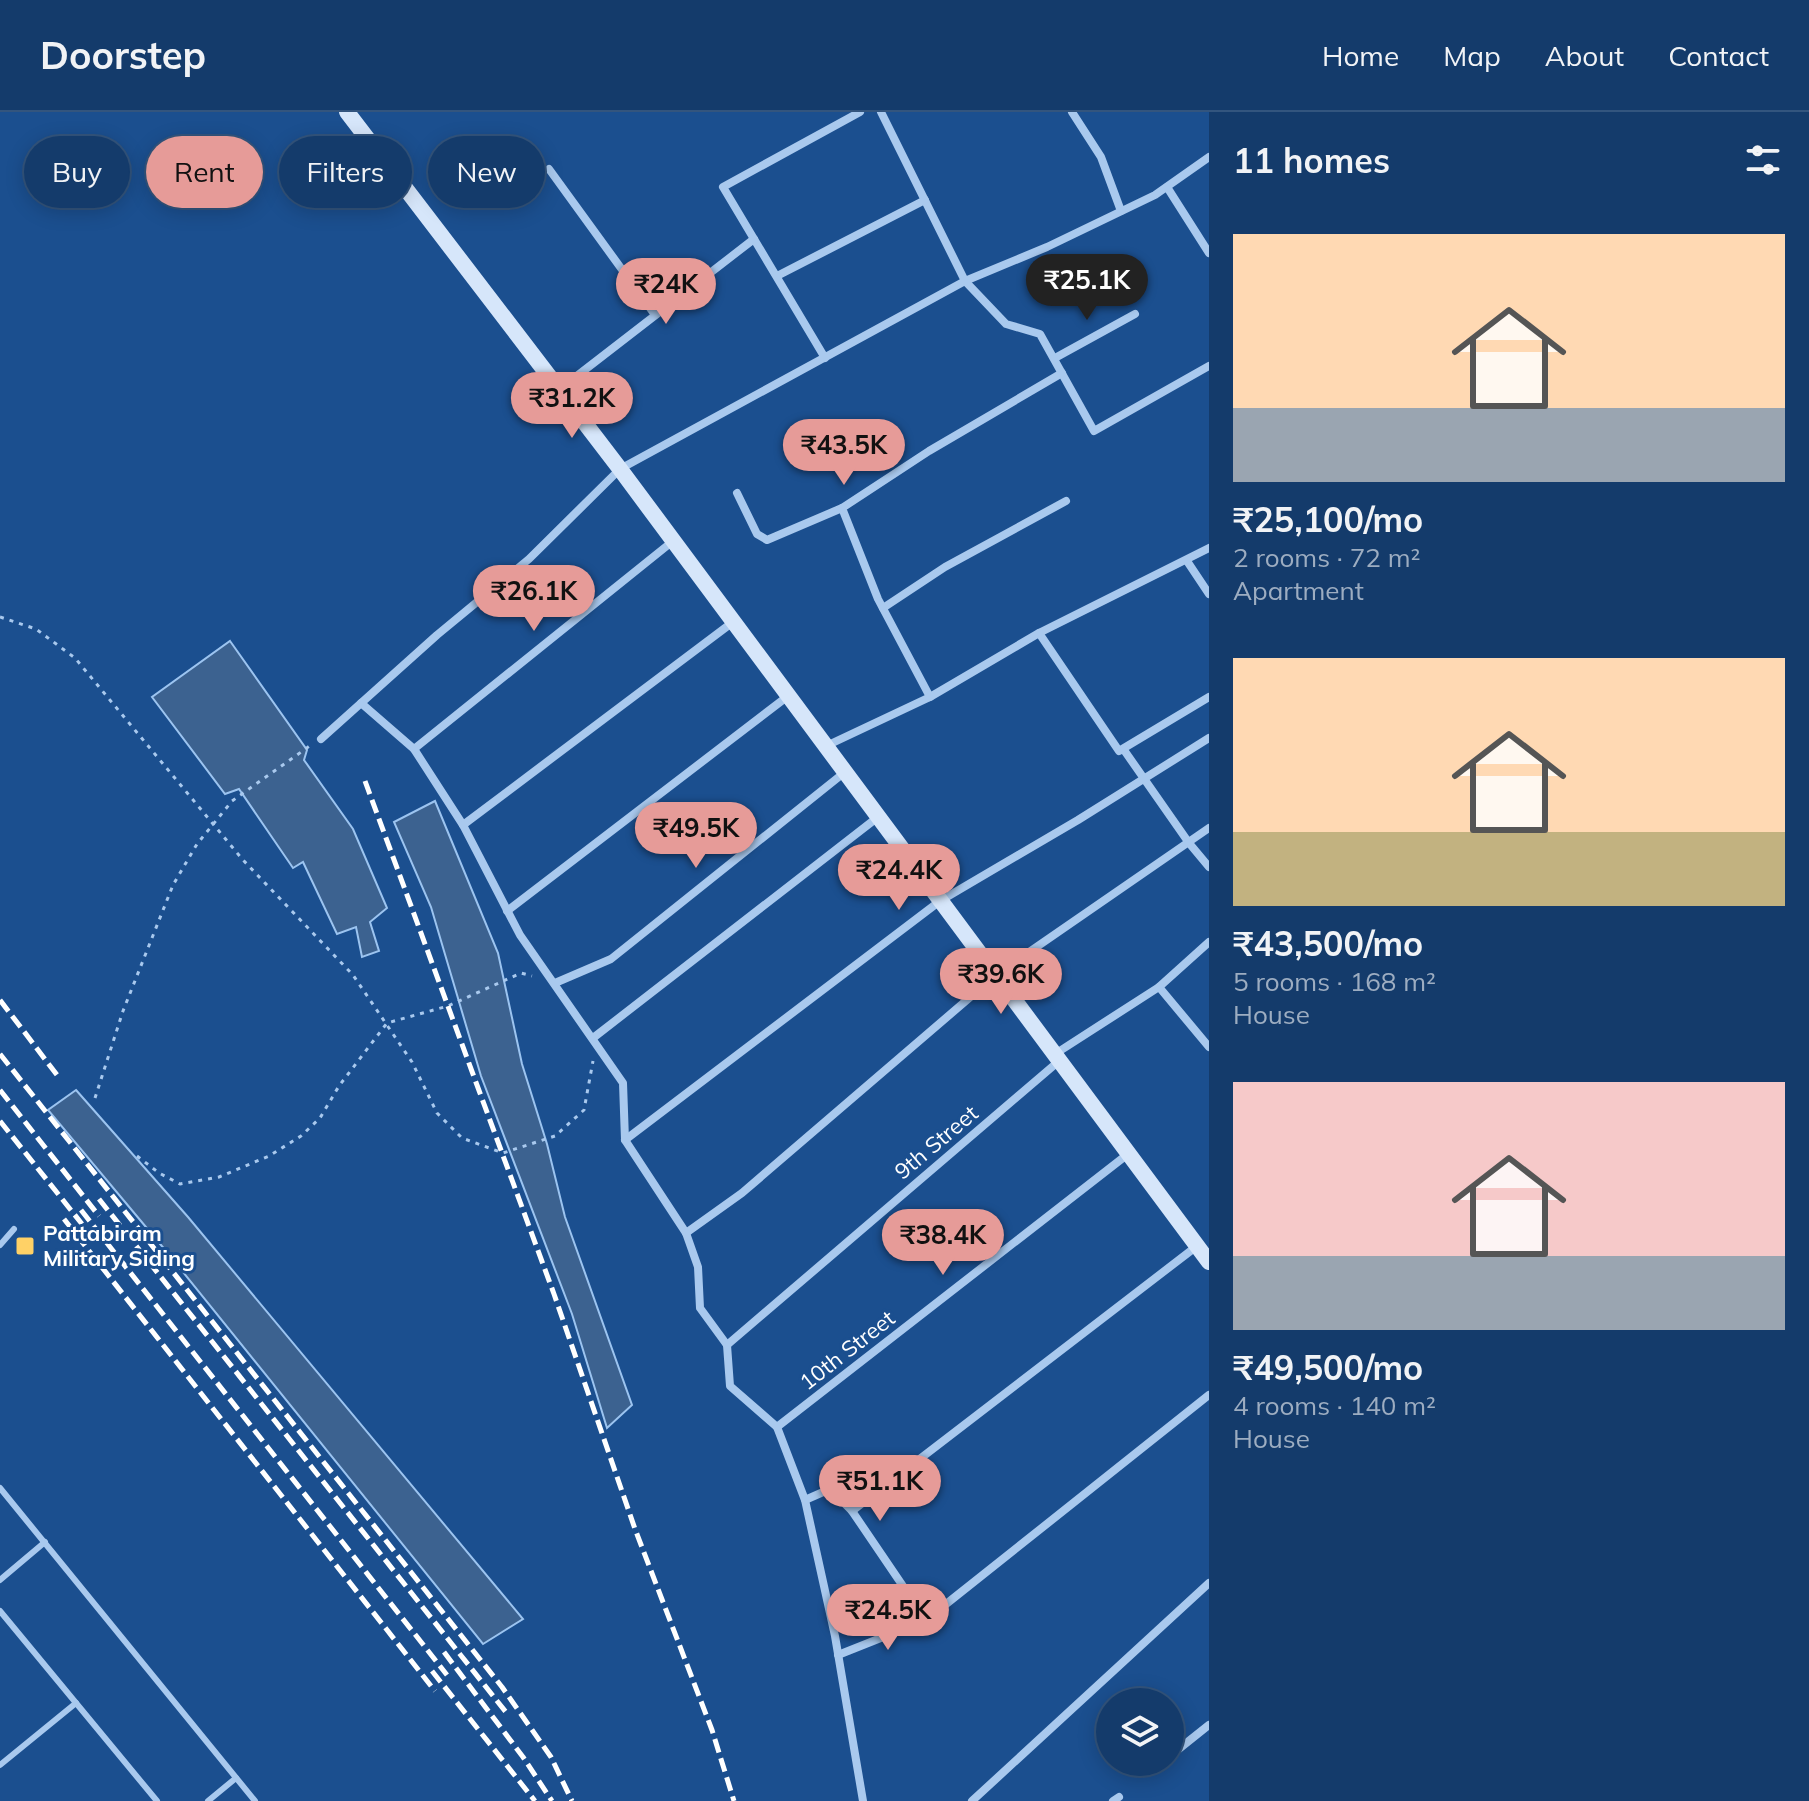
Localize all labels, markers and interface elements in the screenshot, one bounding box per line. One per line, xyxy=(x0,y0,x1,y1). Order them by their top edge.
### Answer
text: Doorstep xyxy=(40,31,206,79)
text: Home xyxy=(1322,38,1399,73)
text: Map xyxy=(1443,38,1501,73)
text: About xyxy=(1545,38,1624,73)
text: Contact xyxy=(1668,38,1769,73)
chip: Buy xyxy=(24,136,130,208)
chip: Rent xyxy=(146,136,263,208)
chip: Filters xyxy=(279,136,412,208)
chip: New xyxy=(428,136,545,208)
icon: filters xyxy=(1741,138,1785,182)
text: 11 homes xyxy=(1233,139,1390,182)
pin: ₹25.1K xyxy=(1022,254,1152,322)
pin: ₹24K xyxy=(619,258,713,326)
text: ₹25.1K xyxy=(1044,263,1130,296)
text: ₹24K xyxy=(634,267,698,300)
icon: home xyxy=(1437,286,1581,430)
pin: ₹31.2K xyxy=(507,372,637,440)
text: ₹31.2K xyxy=(529,381,615,414)
pin: ₹43.5K xyxy=(779,419,909,487)
text: ₹43.5K xyxy=(801,428,887,461)
text: ₹25,100/mo xyxy=(1233,498,1423,541)
text: 2 rooms · 72 m² xyxy=(1233,541,1420,574)
pin: ₹26.1K xyxy=(469,565,599,633)
text: ₹26.1K xyxy=(491,574,577,607)
text: Apartment xyxy=(1233,574,1364,607)
icon: home xyxy=(1437,710,1581,854)
pin: ₹49.5K xyxy=(631,802,761,870)
text: ₹49.5K xyxy=(653,811,739,844)
pin: ₹24.4K xyxy=(834,844,964,912)
text: ₹24.4K xyxy=(856,853,942,886)
text: ₹43,500/mo xyxy=(1233,922,1423,965)
pin: ₹39.6K xyxy=(936,948,1066,1016)
text: ₹39.6K xyxy=(958,957,1044,990)
text: 5 rooms · 168 m² xyxy=(1233,965,1436,998)
text: House xyxy=(1233,998,1310,1031)
street label: 9th Street xyxy=(889,1099,984,1185)
icon: home xyxy=(1437,1134,1581,1278)
pin: ₹38.4K xyxy=(878,1209,1008,1277)
text: ₹38.4K xyxy=(900,1218,986,1251)
place label: Pattabiram Military Siding xyxy=(43,1219,195,1272)
marker: Pattabiram Military Siding xyxy=(14,1235,36,1257)
street label: 10th Street xyxy=(794,1304,901,1396)
text: ₹49,500/mo xyxy=(1233,1346,1423,1389)
text: 4 rooms · 140 m² xyxy=(1233,1389,1436,1422)
text: House xyxy=(1233,1422,1310,1455)
pin: ₹51.1K xyxy=(815,1455,945,1523)
text: ₹51.1K xyxy=(837,1464,923,1497)
pin: ₹24.5K xyxy=(823,1584,953,1652)
text: ₹24.5K xyxy=(845,1593,931,1626)
map controls xyxy=(1096,1688,1184,1776)
button: layers xyxy=(1096,1688,1184,1776)

